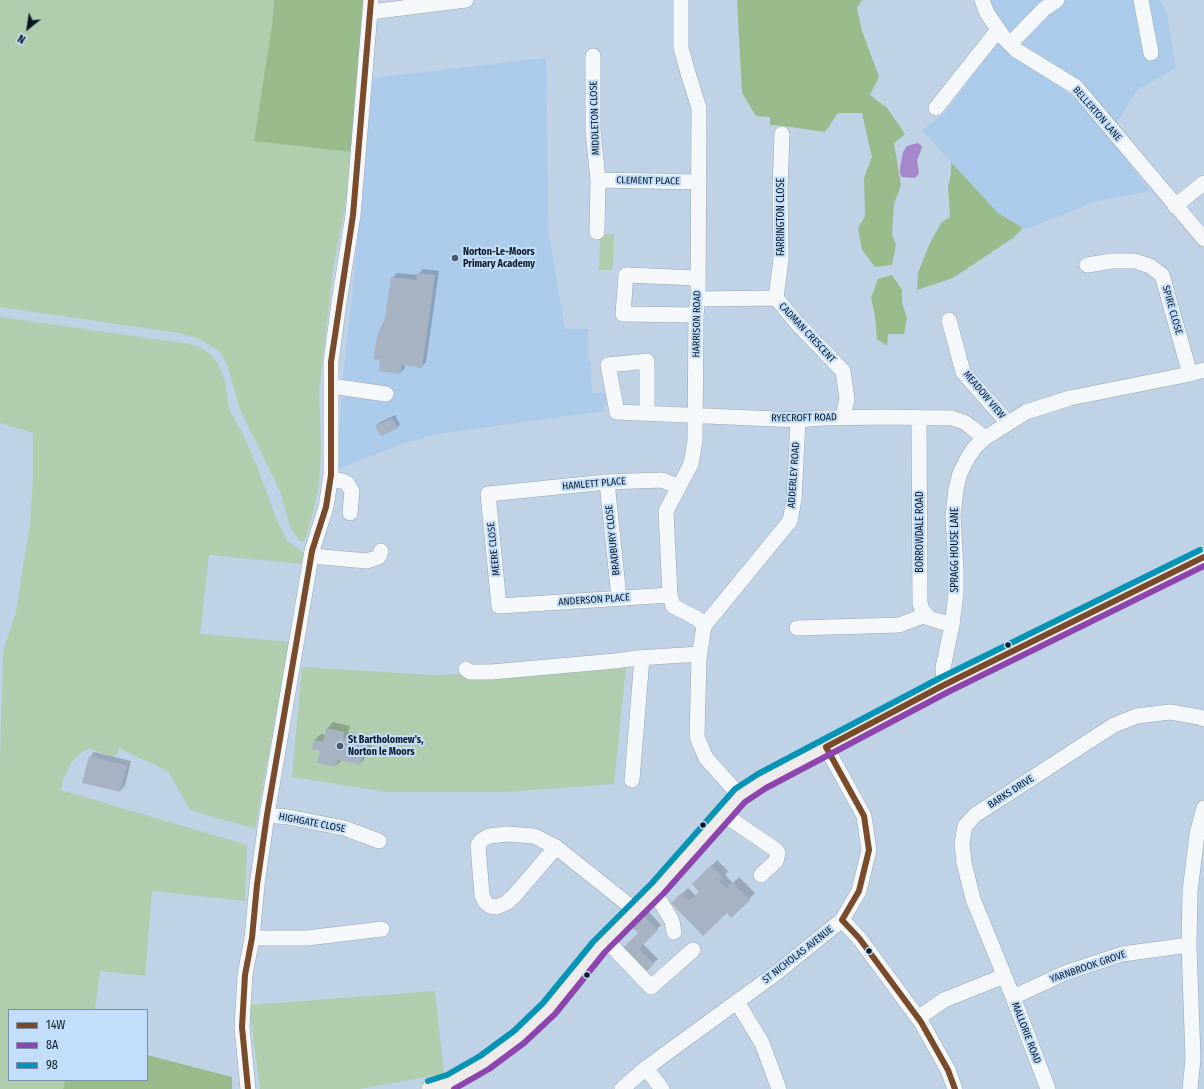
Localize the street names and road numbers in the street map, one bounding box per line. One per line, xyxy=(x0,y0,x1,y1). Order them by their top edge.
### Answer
street label: MIDDLETON CLOSE xyxy=(588,81,602,155)
street label: BELLERTON LANE xyxy=(1070,84,1124,144)
street label: CLEMENT PLACE xyxy=(616,174,680,188)
street label: FARRINGTON CLOSE xyxy=(775,178,787,256)
street label: SPIRE CLOSE xyxy=(1159,284,1185,336)
street label: HARRISON ROAD xyxy=(690,290,704,358)
street label: CADMAN CRESCENT xyxy=(776,301,838,365)
street label: MEADOW VIEW xyxy=(960,369,1008,421)
street label: RYECROFT ROAD xyxy=(771,411,837,425)
street label: ADDERLEY ROAD xyxy=(786,442,802,508)
street label: HAMLETT PLACE xyxy=(562,475,626,493)
street label: BORROWDALE ROAD xyxy=(914,491,926,573)
street label: BRADBURY CLOSE xyxy=(603,504,623,576)
street label: SPRAGG HOUSE LANE xyxy=(949,507,961,593)
street label: MEERE CLOSE xyxy=(485,522,503,576)
street label: ANDERSON PLACE xyxy=(558,592,630,608)
street label: BARKS DRIVE xyxy=(986,773,1036,811)
street label: HIGHGATE CLOSE xyxy=(278,811,346,835)
street label: ST NICHOLAS AVENUE xyxy=(760,924,836,986)
street label: YARNBROOK GROVE xyxy=(1049,948,1127,986)
street label: MALLORIE ROAD xyxy=(1009,1001,1043,1065)

